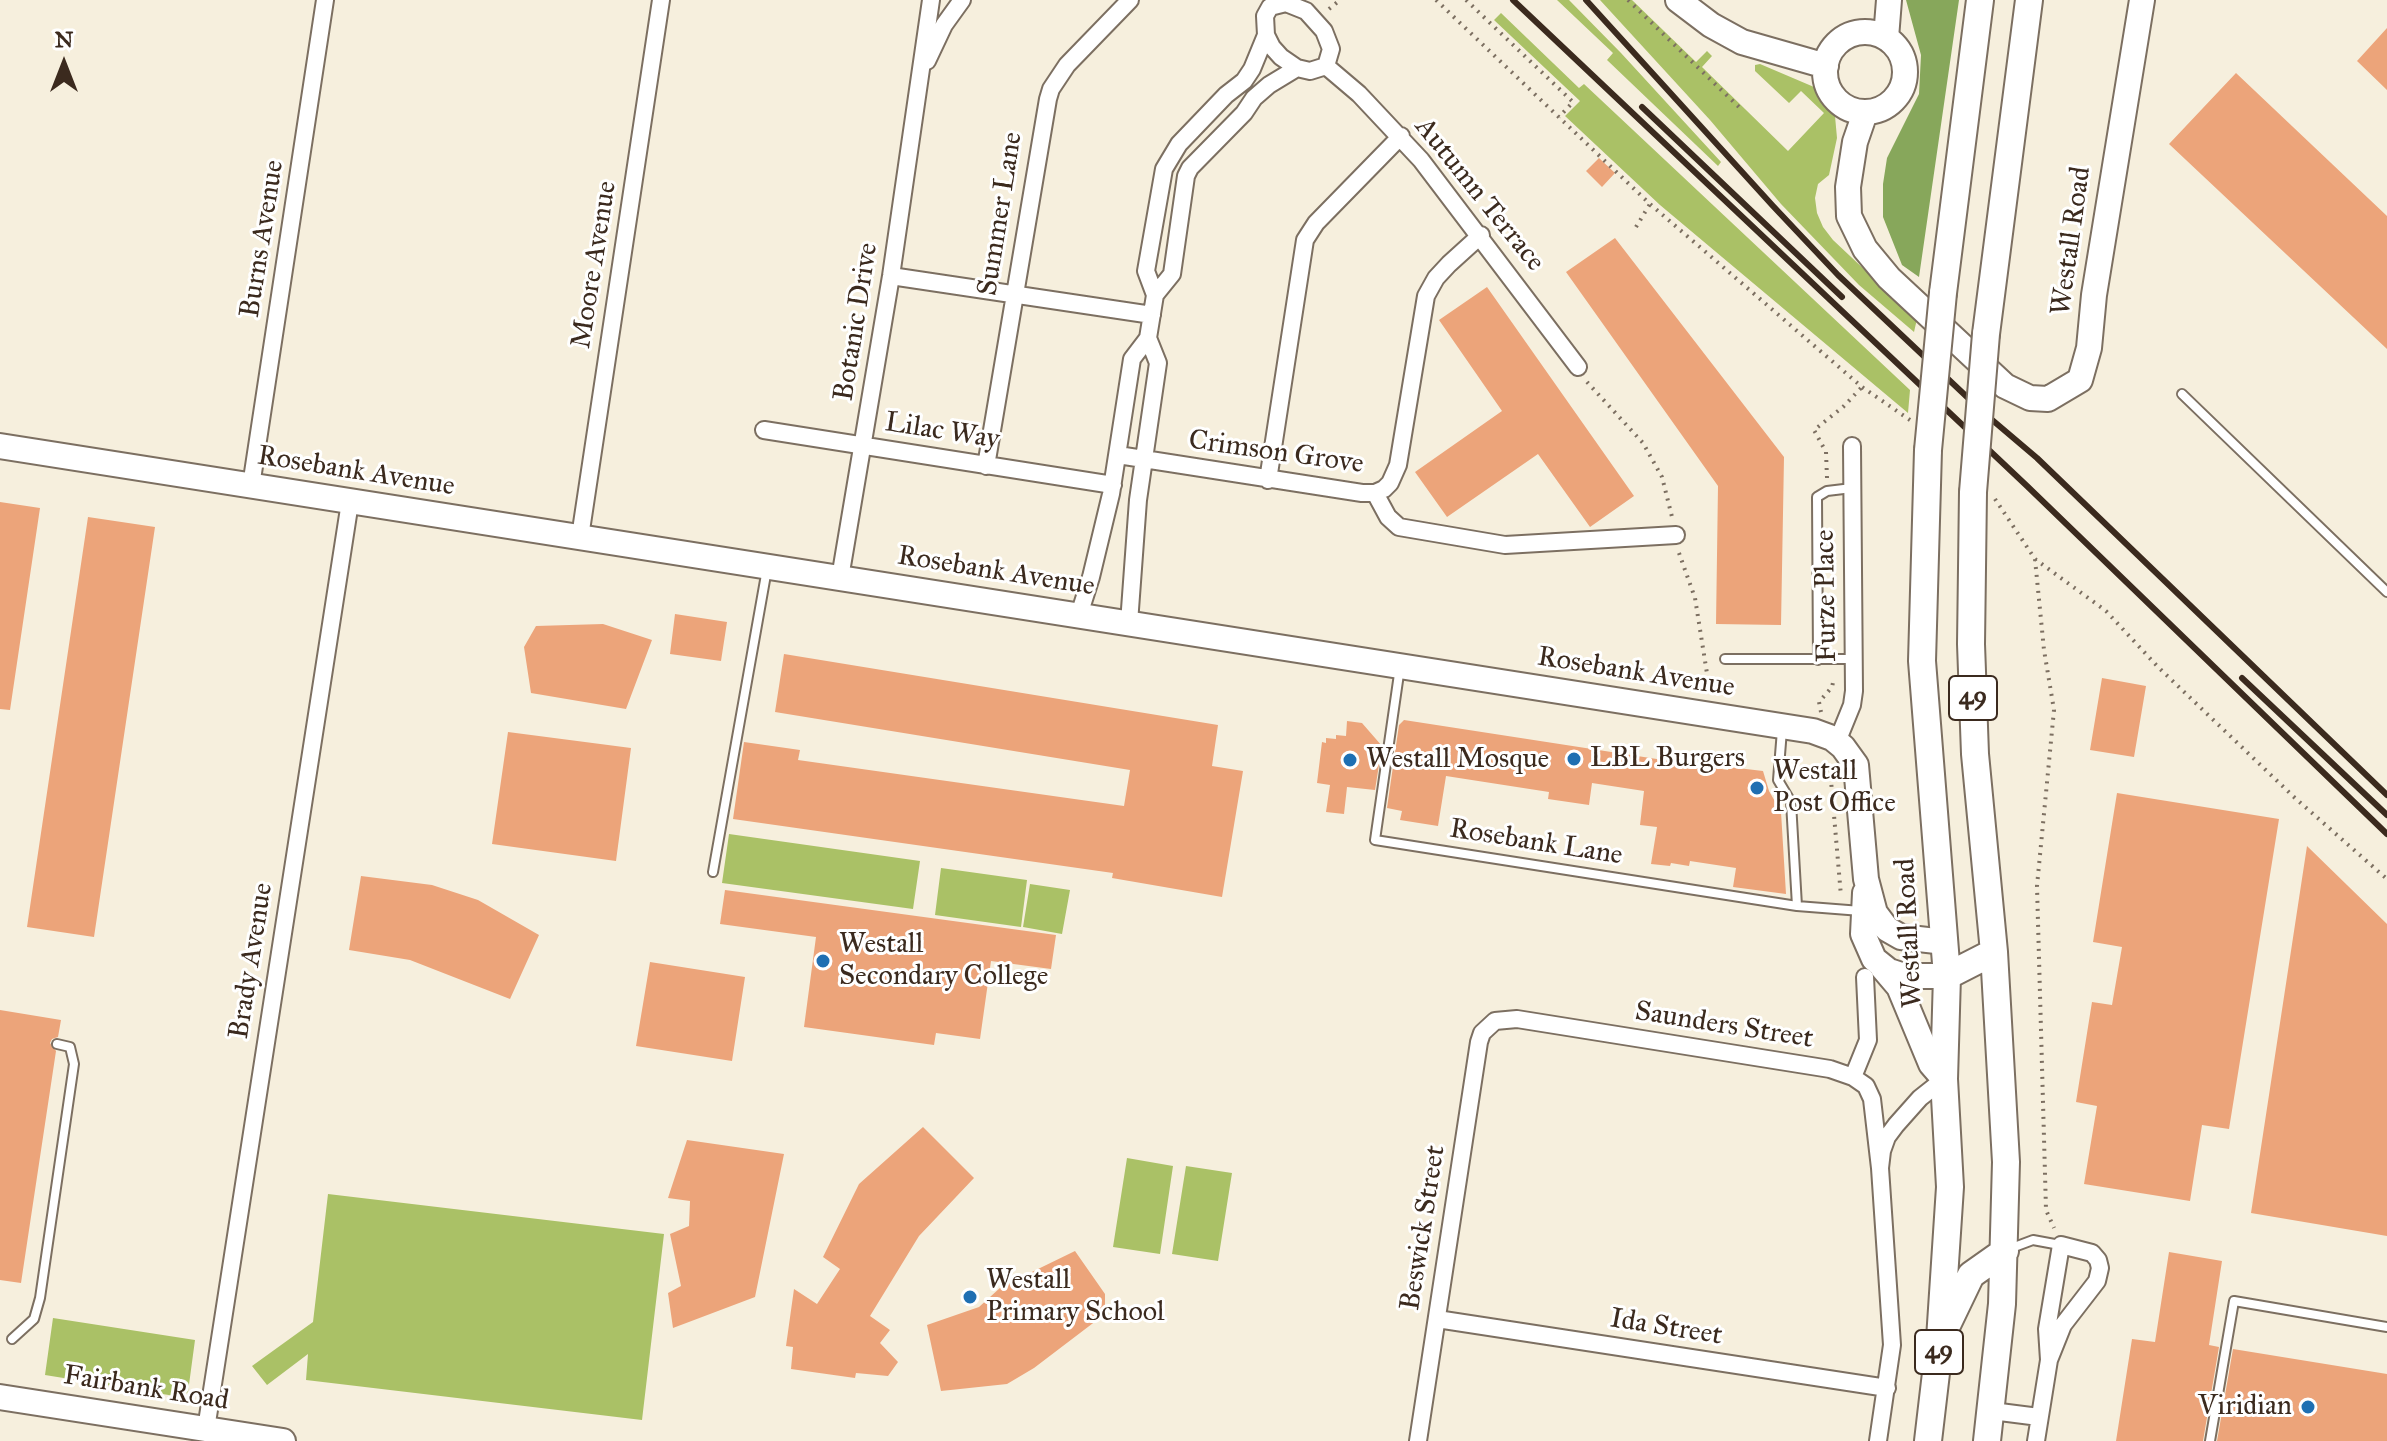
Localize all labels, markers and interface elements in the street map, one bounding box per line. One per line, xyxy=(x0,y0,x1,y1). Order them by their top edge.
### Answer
north arrow xyxy=(24,24,104,104)
text: N xyxy=(55,26,73,53)
street label: Autumn Terrace xyxy=(1407,111,1551,279)
street label: Summer Lane xyxy=(971,130,1031,298)
street label: Burns Avenue xyxy=(234,158,292,320)
street label: Westall Road xyxy=(2045,164,2099,318)
street label: Moore Avenue xyxy=(565,179,625,351)
street label: Botanic Drive xyxy=(828,240,886,404)
street label: Lilac Way xyxy=(882,406,1002,458)
street label: Crimson Grove xyxy=(1186,424,1366,482)
street label: Rosebank Avenue xyxy=(255,440,457,504)
street label: Furze Place xyxy=(1809,529,1845,663)
street label: Rosebank Avenue xyxy=(895,540,1097,604)
street label: Rosebank Avenue xyxy=(1535,641,1737,705)
road number: 49 xyxy=(1949,676,1997,720)
place label: LBL Burgers xyxy=(1590,742,1745,776)
place label: Westall Mosque xyxy=(1366,743,1549,777)
marker: LBL Burgers xyxy=(1565,750,1583,768)
marker: Westall Mosque xyxy=(1341,751,1359,769)
place label: Westall Post Office xyxy=(1773,755,1896,821)
marker: Westall Post Office xyxy=(1748,779,1766,797)
street label: Rosebank Lane xyxy=(1447,813,1625,873)
street label: Westall Road xyxy=(1889,857,1931,1009)
street label: Brady Avenue xyxy=(223,880,281,1042)
place label: Westall Secondary College xyxy=(839,928,1048,994)
marker: Westall Secondary College xyxy=(814,952,832,970)
street label: Saunders Street xyxy=(1632,995,1816,1057)
street label: Beswick Street xyxy=(1394,1143,1454,1313)
place label: Westall Primary School xyxy=(986,1264,1165,1330)
marker: Westall Primary School xyxy=(961,1288,979,1306)
street label: Ida Street xyxy=(1608,1303,1724,1353)
road number: 49 xyxy=(1915,1330,1963,1374)
street label: Fairbank Road xyxy=(61,1359,231,1419)
place label: Viridian xyxy=(2198,1390,2292,1424)
marker: Viridian xyxy=(2299,1398,2317,1416)

